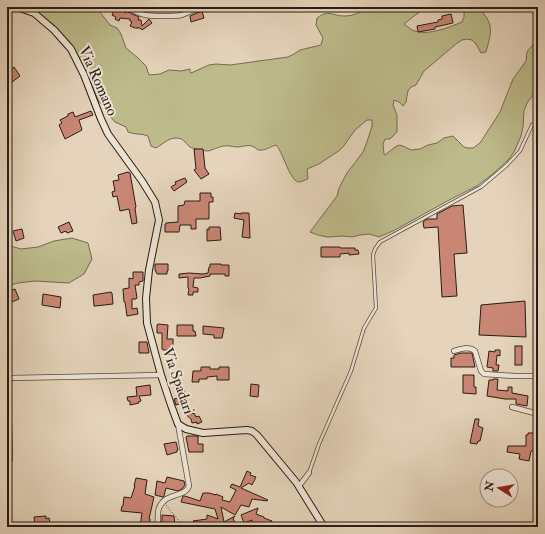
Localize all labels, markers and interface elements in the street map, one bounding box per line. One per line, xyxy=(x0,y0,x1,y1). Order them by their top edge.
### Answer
street label: Via Romano xyxy=(74,43,122,119)
street label: Via Spadari xyxy=(157,345,198,417)
north arrow xyxy=(479,468,519,508)
text: N xyxy=(482,479,497,493)

